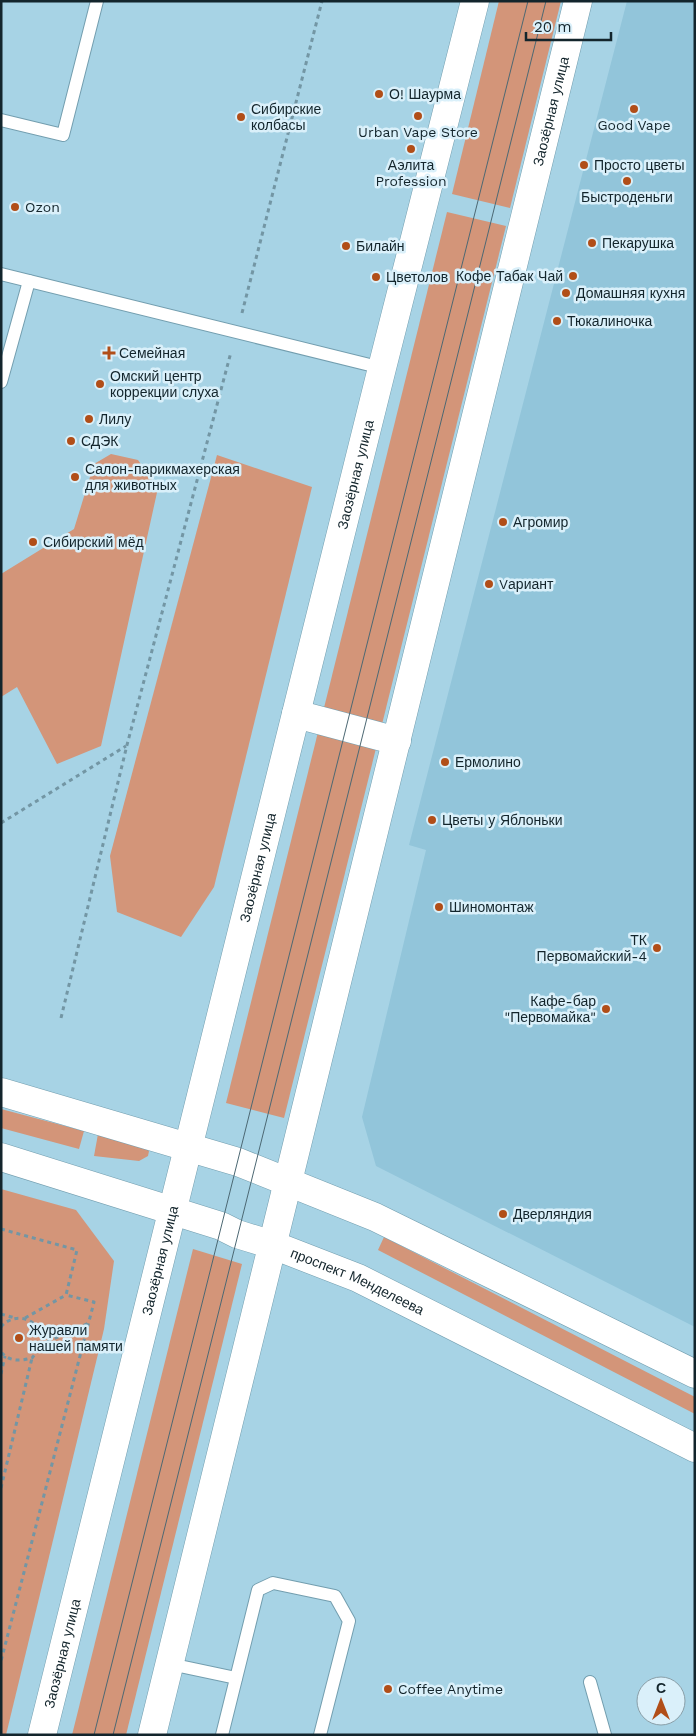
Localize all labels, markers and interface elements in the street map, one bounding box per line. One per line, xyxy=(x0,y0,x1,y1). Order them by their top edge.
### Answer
scale bar xyxy=(526,10,611,42)
text: 20 m xyxy=(534,18,572,36)
street label: Заозёрная улица xyxy=(530,55,572,168)
place label: О! Шаурма xyxy=(389,86,461,102)
marker: О! Шаурма xyxy=(373,88,385,100)
place label: Сибирские колбасы xyxy=(251,101,322,133)
marker: Good Vape xyxy=(628,103,640,115)
marker: Urban Vape Store xyxy=(412,110,424,122)
marker: Сибирские колбасы xyxy=(235,111,247,123)
place label: Good Vape xyxy=(597,117,671,133)
place label: Urban Vape Store xyxy=(358,124,478,140)
marker: Аэлита Profession xyxy=(405,143,417,155)
place label: Аэлита Profession xyxy=(375,157,447,189)
place label: Просто цветы xyxy=(594,157,685,173)
marker: Просто цветы xyxy=(578,159,590,171)
marker: Быстроденьги xyxy=(621,175,633,187)
place label: Быстроденьги xyxy=(581,189,673,205)
place label: Ozon xyxy=(25,199,60,215)
marker: Ozon xyxy=(9,201,21,213)
place label: Пекарушка xyxy=(602,235,674,251)
marker: Пекарушка xyxy=(586,237,598,249)
place label: Билайн xyxy=(356,238,405,254)
marker: Билайн xyxy=(340,240,352,252)
place label: Кофе Табак Чай xyxy=(456,268,563,284)
place label: Цветолов xyxy=(386,269,448,285)
marker: Кофе Табак Чай xyxy=(567,270,579,282)
marker: Цветолов xyxy=(370,271,382,283)
place label: Домашняя кухня xyxy=(576,285,685,301)
marker: Домашняя кухня xyxy=(560,287,572,299)
place label: Тюкалиночка xyxy=(567,313,653,329)
marker: Тюкалиночка xyxy=(551,315,563,327)
place label: Семейная xyxy=(119,345,185,361)
marker: Семейная xyxy=(103,347,115,359)
place label: Омский центр коррекции слуха xyxy=(110,368,219,400)
marker: Омский центр коррекции слуха xyxy=(94,378,106,390)
place label: Лилу xyxy=(99,411,131,427)
marker: Лилу xyxy=(83,413,95,425)
street label: Заозёрная улица xyxy=(334,418,377,531)
place label: СДЭК xyxy=(81,433,119,449)
marker: СДЭК xyxy=(65,435,77,447)
place label: Салон-парикмахерская для животных xyxy=(85,461,240,493)
marker: Салон-парикмахерская для животных xyxy=(69,471,81,483)
place label: Агромир xyxy=(513,514,568,530)
marker: Агромир xyxy=(497,516,509,528)
place label: Сибирский мёд xyxy=(43,534,144,550)
marker: Сибирский мёд xyxy=(27,536,39,548)
place label: Vариант xyxy=(499,576,554,592)
marker: Vариант xyxy=(483,578,495,590)
place label: Ермолино xyxy=(455,754,521,770)
marker: Ермолино xyxy=(439,756,451,768)
street label: Заозёрная улица xyxy=(236,811,279,924)
place label: Цветы у Яблоньки xyxy=(442,812,563,828)
marker: Цветы у Яблоньки xyxy=(426,814,438,826)
place label: Шиномонтаж xyxy=(449,899,534,915)
marker: Шиномонтаж xyxy=(433,901,445,913)
place label: ТК Первомайский-4 xyxy=(537,932,648,964)
marker: ТК Первомайский-4 xyxy=(651,942,663,954)
place label: Кафе-бар "Первомайка" xyxy=(505,993,596,1025)
marker: Кафе-бар "Первомайка" xyxy=(600,1003,612,1015)
street label: Заозёрная улица xyxy=(139,1204,181,1317)
place label: Дверляндия xyxy=(513,1206,592,1222)
marker: Дверляндия xyxy=(497,1208,509,1220)
street label: проспект Менделеева xyxy=(288,1245,427,1318)
place label: Журавли нашей памяти xyxy=(29,1322,123,1354)
marker: Журавли нашей памяти xyxy=(13,1332,25,1344)
street label: Заозёрная улица xyxy=(41,1597,84,1710)
north arrow xyxy=(636,1676,686,1726)
text: С xyxy=(656,1680,666,1696)
place label: Coffee Anytime xyxy=(398,1681,503,1697)
marker: Coffee Anytime xyxy=(382,1683,394,1695)

